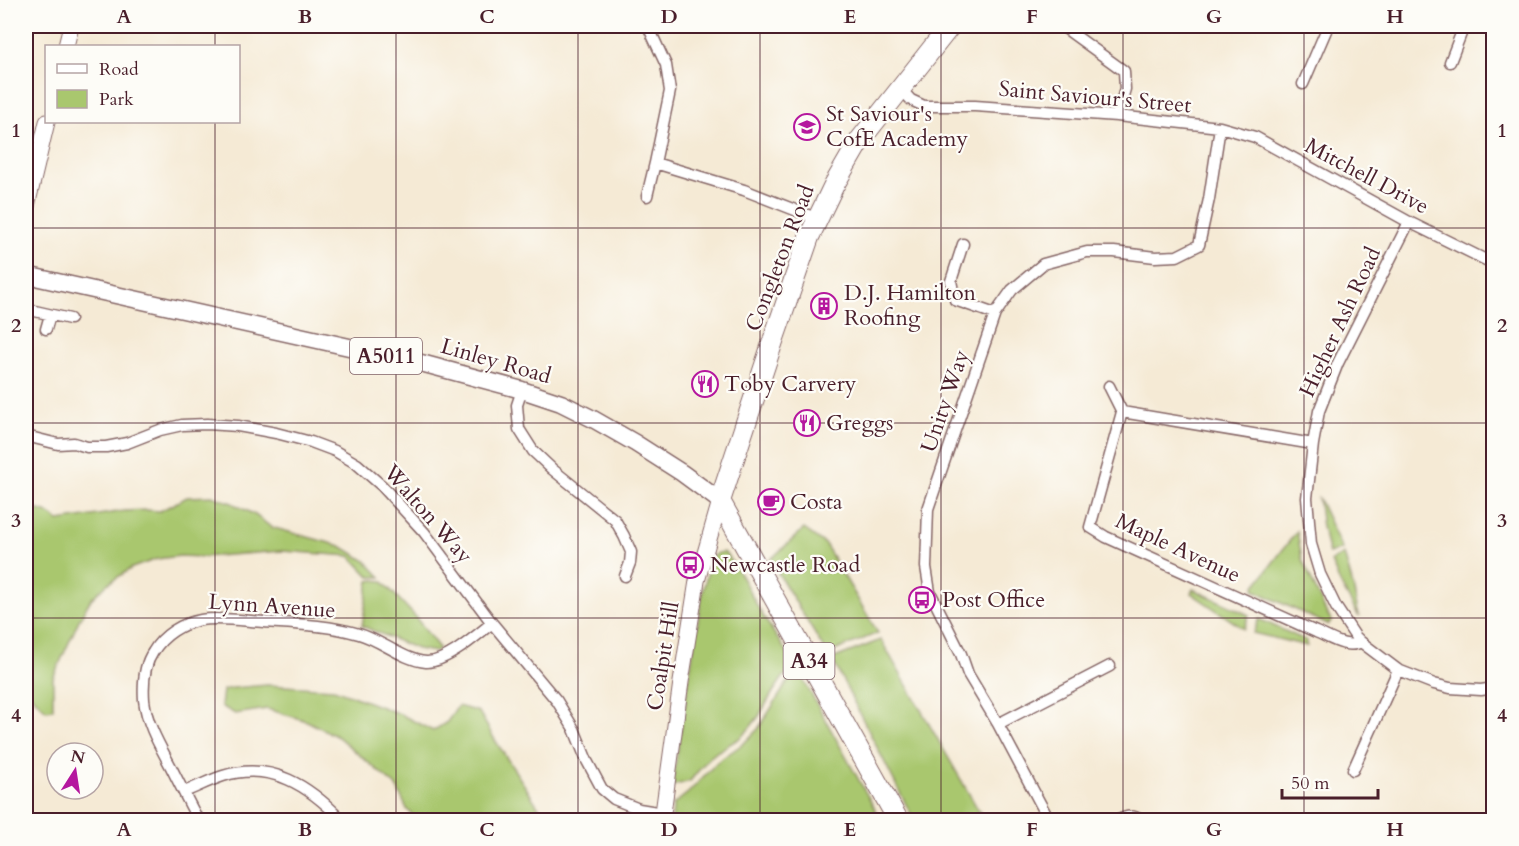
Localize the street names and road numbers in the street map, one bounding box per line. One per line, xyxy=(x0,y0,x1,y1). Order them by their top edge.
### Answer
street label: Saint Saviour's Street xyxy=(998,74,1193,120)
street label: Mitchell Drive xyxy=(1300,131,1434,221)
street label: Congleton Road xyxy=(738,180,822,336)
street label: Higher Ash Road xyxy=(1292,242,1388,402)
street label: Linley Road xyxy=(437,331,555,391)
road number: A5011 xyxy=(350,338,422,374)
street label: Unity Way xyxy=(913,345,977,456)
street label: Walton Way xyxy=(376,457,480,570)
street label: Maple Avenue xyxy=(1111,506,1245,590)
street label: Lynn Avenue xyxy=(208,587,336,625)
street label: Coalpit Hill xyxy=(640,599,687,713)
road number: A34 xyxy=(784,643,834,679)

